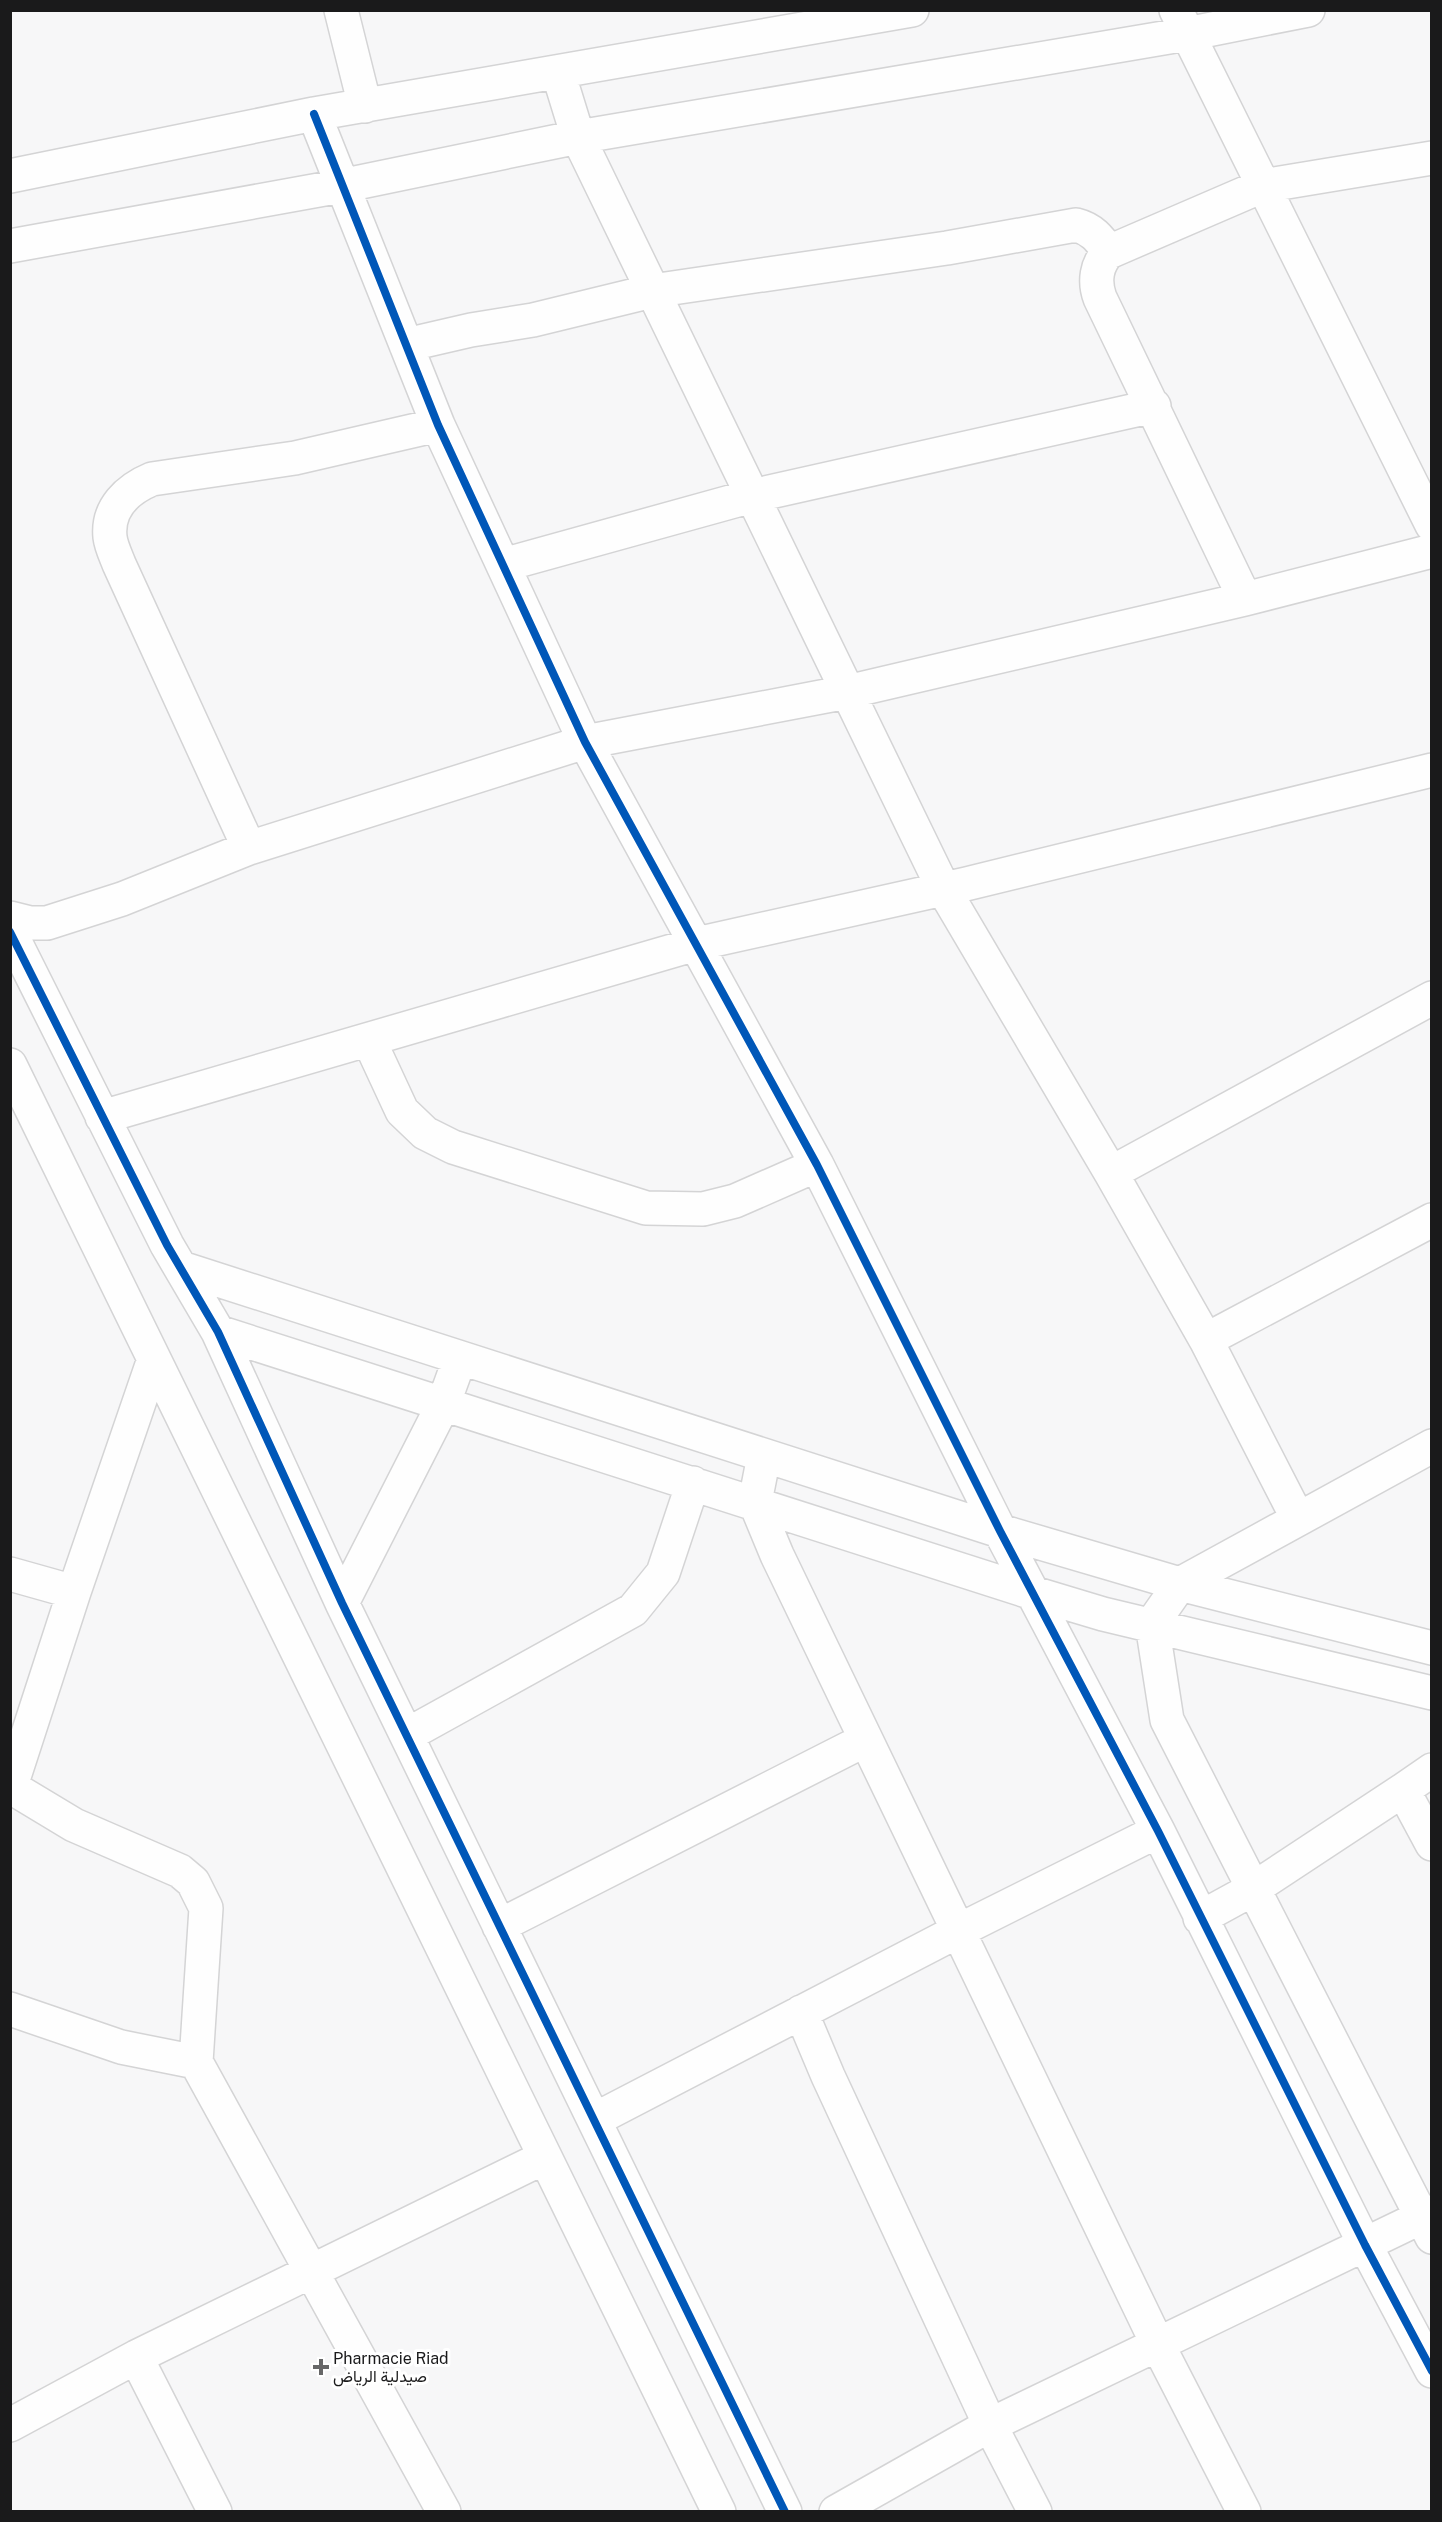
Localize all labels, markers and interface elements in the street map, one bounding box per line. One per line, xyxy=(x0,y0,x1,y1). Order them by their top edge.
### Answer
place label: Pharmacie Riad صيدلية الرياض xyxy=(333,2349,449,2387)
marker: Pharmacie Riad صيدلية الرياض xyxy=(314,2360,328,2374)

